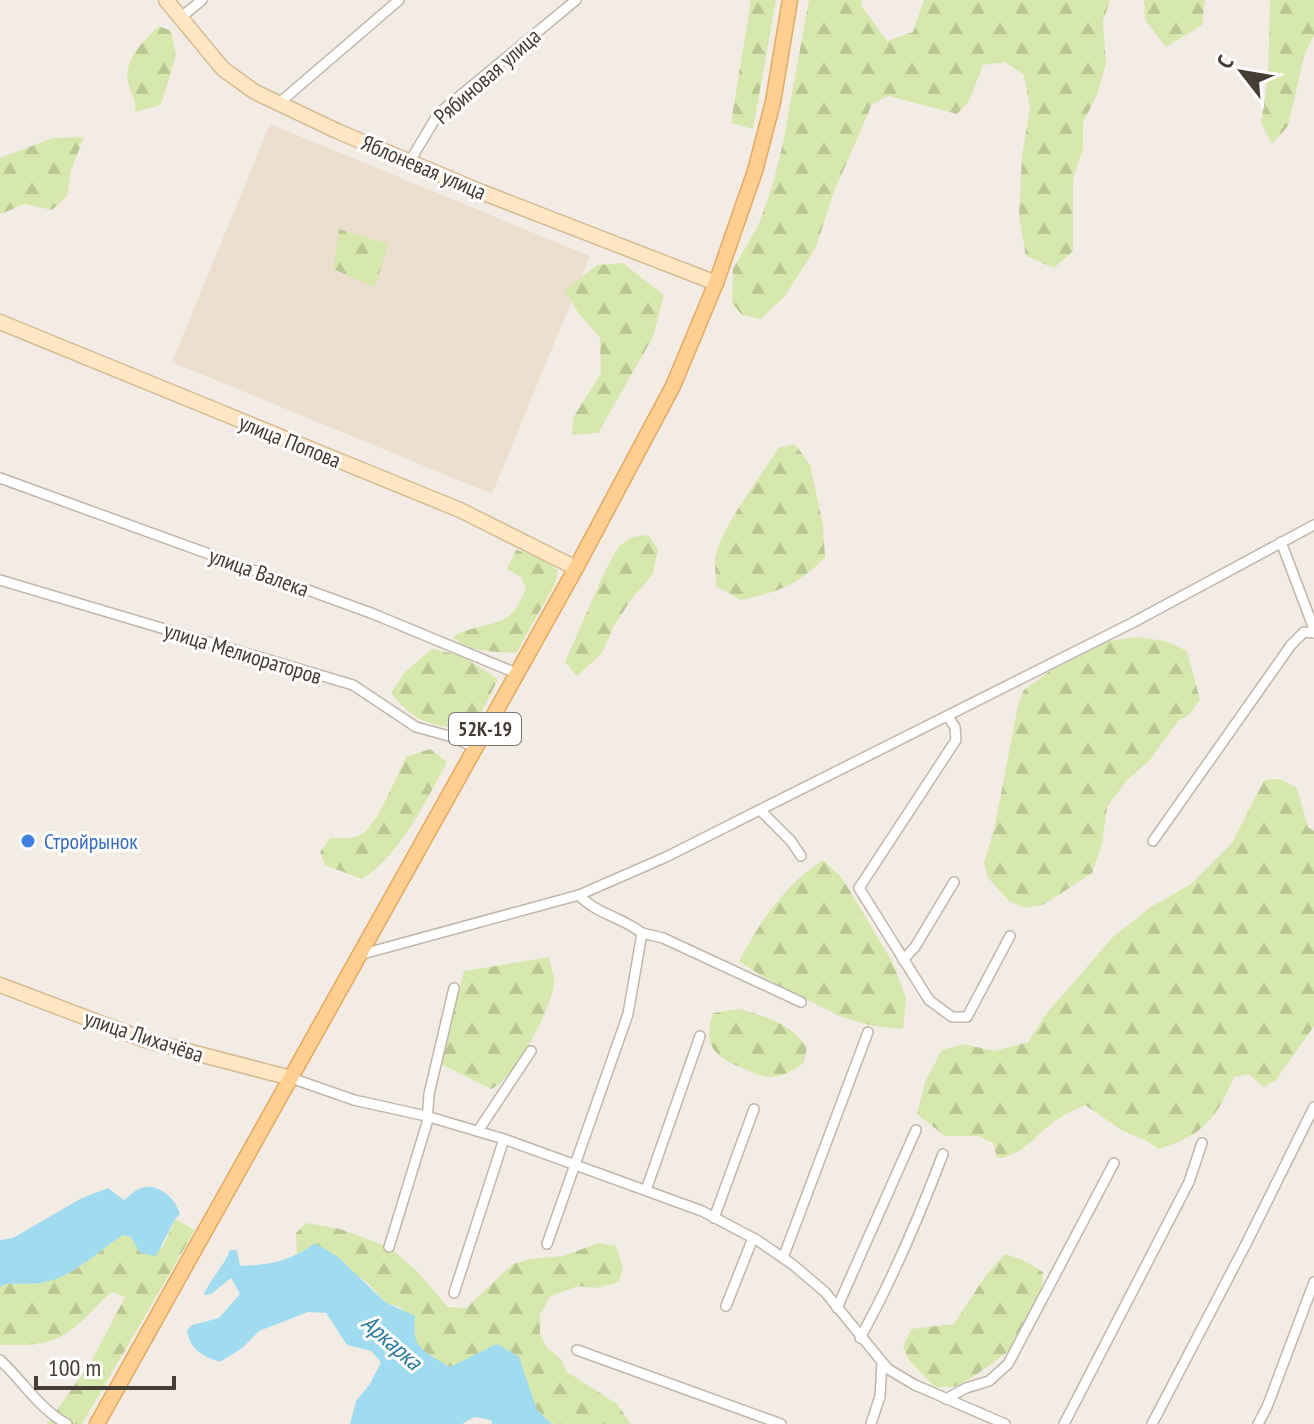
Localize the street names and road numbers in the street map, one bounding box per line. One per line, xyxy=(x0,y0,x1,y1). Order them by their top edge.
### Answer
street label: Рябиновая улица xyxy=(428,22,546,130)
street label: Яблоневая улица xyxy=(357,128,491,206)
street label: улица Попова xyxy=(235,408,345,474)
street label: улица Валека xyxy=(205,541,313,603)
street label: улица Мелиораторов xyxy=(161,616,325,690)
road number: 52К-19 xyxy=(449,713,521,745)
street label: улица Лихачёва xyxy=(81,1004,207,1068)

